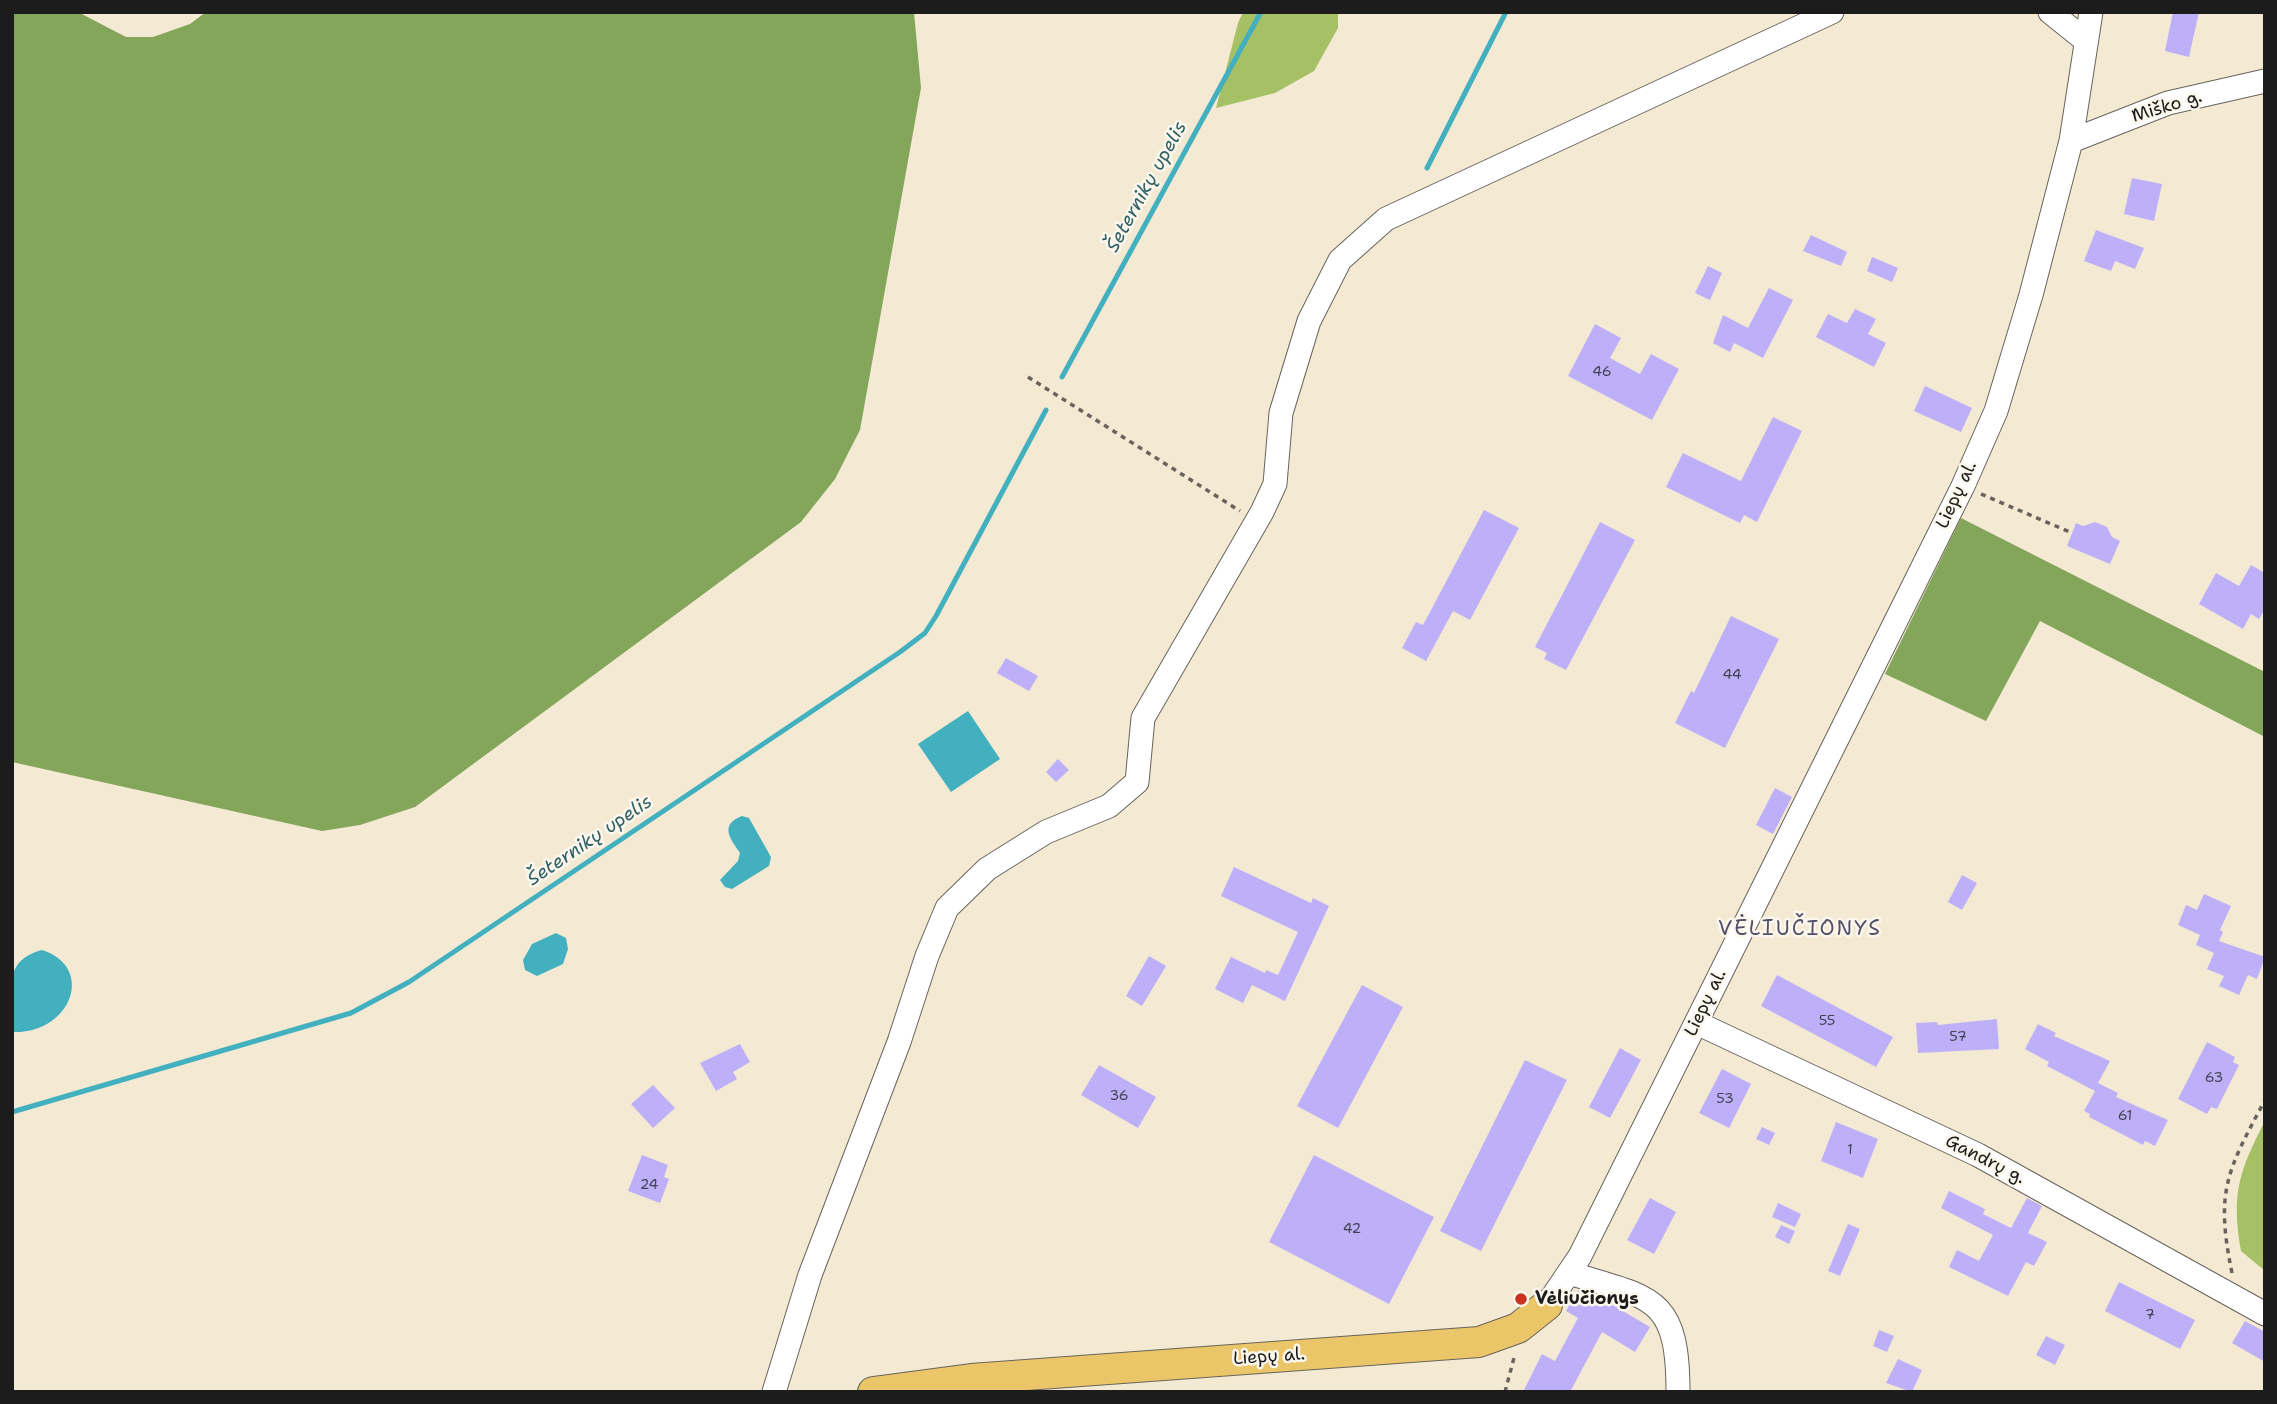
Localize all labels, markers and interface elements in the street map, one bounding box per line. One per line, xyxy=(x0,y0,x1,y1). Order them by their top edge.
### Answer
street label: Miško g. xyxy=(2129,86,2205,128)
water label: Šeternikų upelis xyxy=(1102,118,1192,256)
house number: 46 xyxy=(1592,364,1612,380)
street label: Liepų al. xyxy=(1932,458,1982,532)
house number: 44 xyxy=(1722,667,1742,683)
water label: Šeternikų upelis xyxy=(523,791,657,891)
district label: VĖLIUČIONYS xyxy=(1719,917,1881,943)
street label: Liepų al. xyxy=(1681,966,1731,1040)
house number: 55 xyxy=(1819,1013,1835,1029)
house number: 57 xyxy=(1949,1029,1967,1045)
house number: 63 xyxy=(2205,1070,2223,1086)
house number: 36 xyxy=(1109,1088,1129,1104)
house number: 53 xyxy=(1716,1091,1734,1107)
house number: 61 xyxy=(2118,1108,2132,1124)
street label: Gandrų g. xyxy=(1941,1131,2029,1189)
house number: 1 xyxy=(1847,1142,1853,1158)
house number: 24 xyxy=(640,1177,658,1193)
house number: 42 xyxy=(1343,1221,1361,1237)
place label: Vėliučionys xyxy=(1535,1288,1639,1310)
marker: Vėliučionys xyxy=(1513,1291,1529,1307)
house number: 7 xyxy=(2145,1307,2155,1323)
street label: Liepų al. xyxy=(1232,1344,1306,1370)

